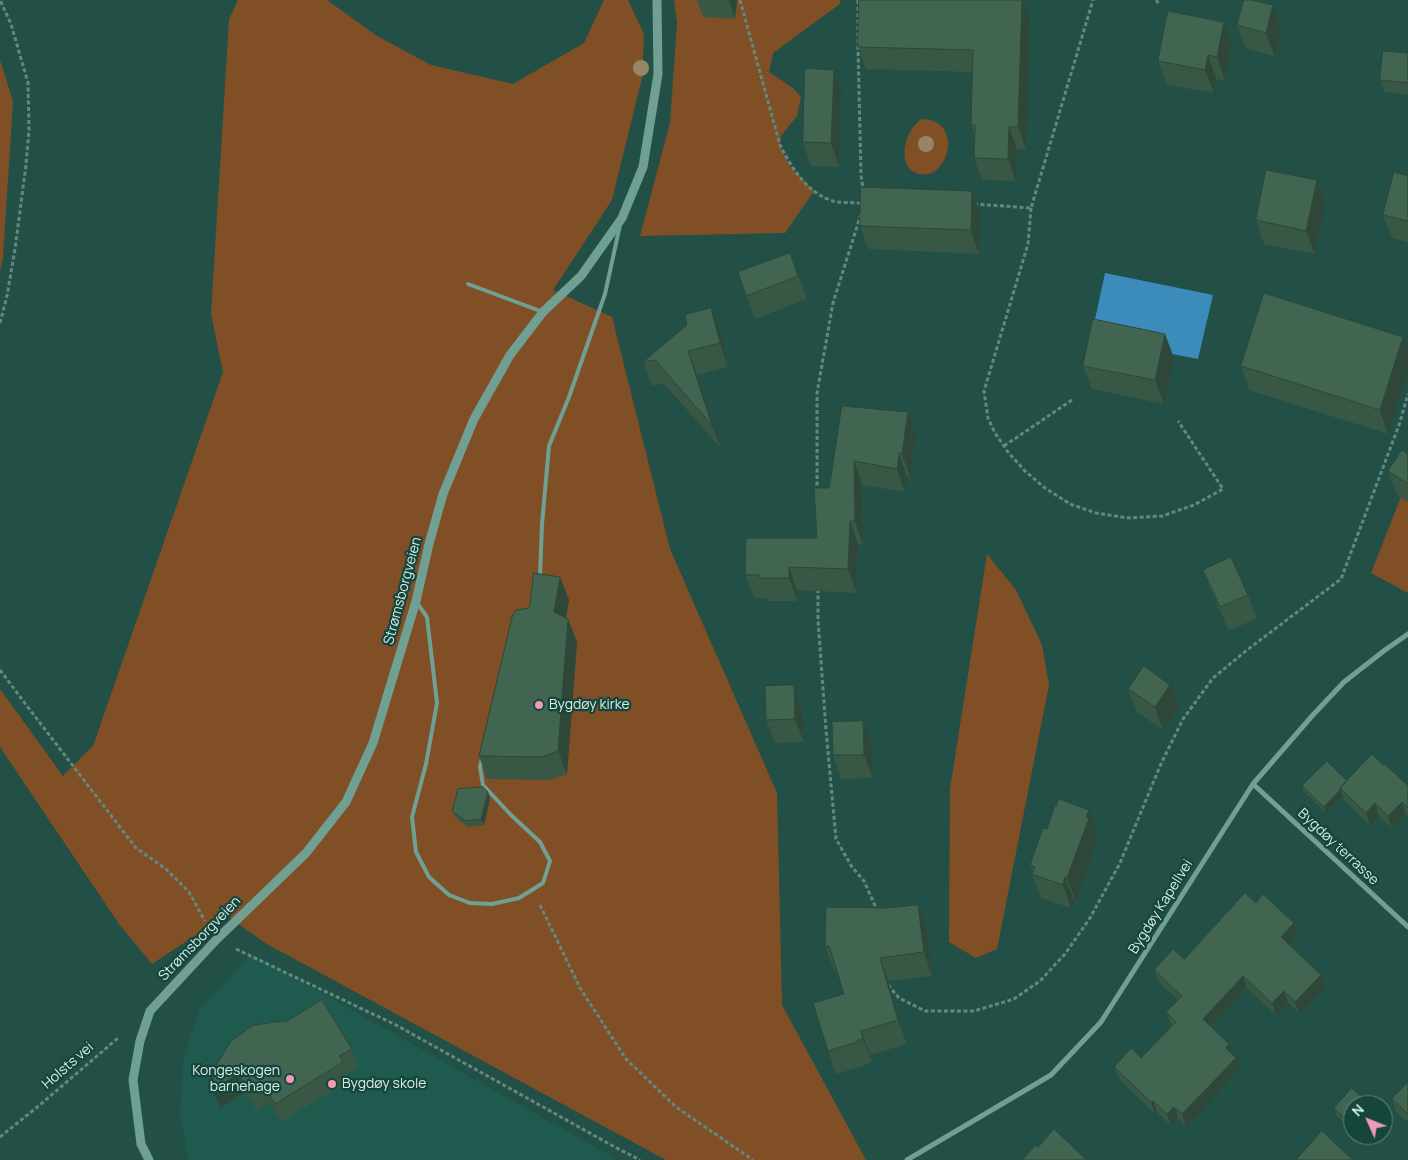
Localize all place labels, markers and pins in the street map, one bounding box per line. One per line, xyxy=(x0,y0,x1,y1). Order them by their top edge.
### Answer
place label: Bygdøy kirke xyxy=(549,697,630,713)
marker: Bygdøy kirke xyxy=(533,699,545,711)
place label: Kongeskogen barnehage xyxy=(192,1063,280,1096)
marker: Kongeskogen barnehage xyxy=(284,1073,296,1085)
place label: Bygdøy skole xyxy=(342,1076,426,1092)
marker: Bygdøy skole xyxy=(326,1078,338,1090)

